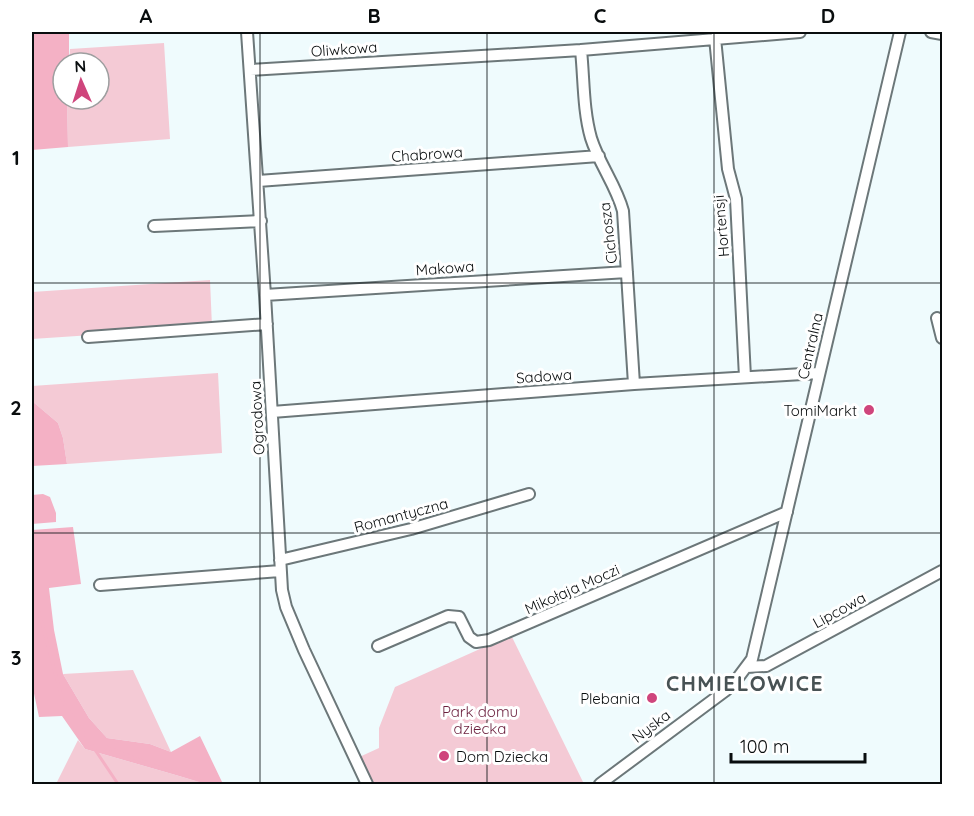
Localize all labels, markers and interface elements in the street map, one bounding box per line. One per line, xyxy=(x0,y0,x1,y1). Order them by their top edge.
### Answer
text: A xyxy=(140,3,153,28)
text: B xyxy=(367,3,381,28)
text: C xyxy=(594,3,607,28)
text: D xyxy=(821,3,835,28)
street label: Oliwkowa xyxy=(310,37,378,61)
north arrow xyxy=(51,51,111,111)
text: N xyxy=(74,56,87,76)
street label: Chabrowa xyxy=(391,142,463,166)
text: 1 xyxy=(12,145,20,170)
street label: Hortensji xyxy=(709,194,733,258)
street label: Cichosza xyxy=(595,201,621,265)
street label: Makowa xyxy=(415,256,475,280)
street label: Centralna xyxy=(793,311,827,381)
street label: Sadowa xyxy=(515,365,573,387)
street label: Ogrodowa xyxy=(246,381,268,455)
text: 2 xyxy=(10,395,22,420)
place label: TomiMarkt xyxy=(783,401,857,420)
marker: TomiMarkt xyxy=(862,403,876,417)
street label: Romantyczna xyxy=(352,493,450,537)
street label: Mikołaja Moczi xyxy=(522,560,622,618)
street label: Lipcowa xyxy=(809,588,869,632)
text: 3 xyxy=(11,645,21,670)
district label: CHMIELOWICE xyxy=(666,670,824,696)
place label: Plebania xyxy=(580,689,640,708)
marker: Plebania xyxy=(645,691,659,705)
park label: Park domu dziecka xyxy=(442,702,518,738)
street label: Nyska xyxy=(628,705,674,747)
scale bar xyxy=(731,726,864,764)
text: 100 m xyxy=(740,735,789,758)
place label: Dom Dziecka xyxy=(456,747,548,766)
marker: Dom Dziecka xyxy=(437,749,451,763)

